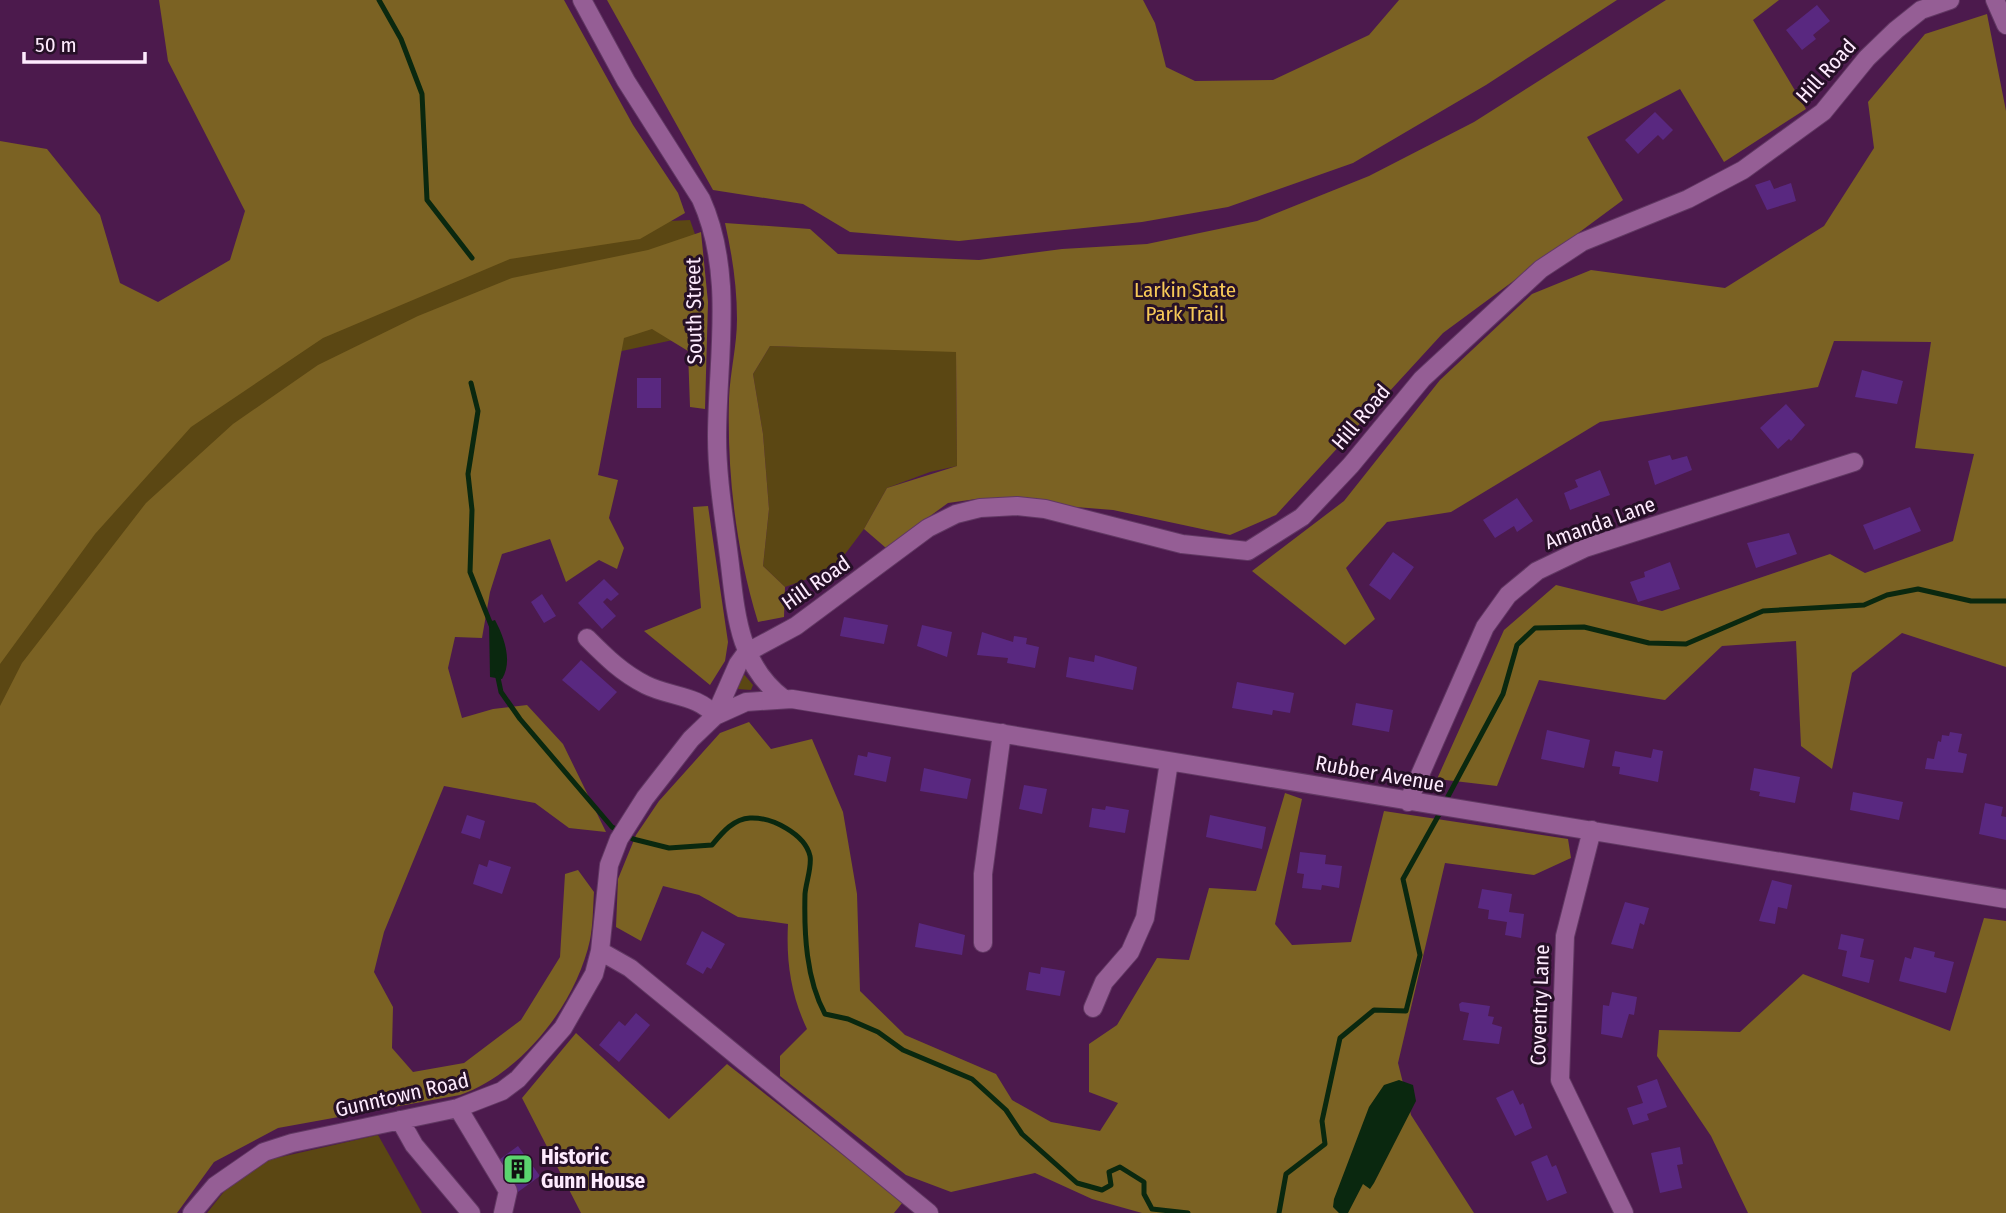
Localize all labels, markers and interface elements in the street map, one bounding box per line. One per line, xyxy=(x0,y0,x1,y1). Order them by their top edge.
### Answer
scale bar xyxy=(24,21,145,65)
text: 50 m xyxy=(35,32,77,58)
street label: Hill Road xyxy=(1790,33,1862,109)
street label: South Street xyxy=(680,257,708,365)
park label: Larkin State Park Trail xyxy=(1134,277,1236,327)
street label: Hill Road xyxy=(1326,379,1396,455)
street label: Amanda Lane xyxy=(1541,491,1659,555)
street label: Hill Road xyxy=(777,550,855,616)
street label: Rubber Avenue xyxy=(1313,750,1447,798)
street label: Coventry Lane xyxy=(1525,944,1555,1066)
street label: Gunntown Road xyxy=(333,1067,471,1123)
place label: Historic Gunn House xyxy=(541,1144,646,1194)
building icon: Historic Gunn House xyxy=(501,1152,535,1186)

